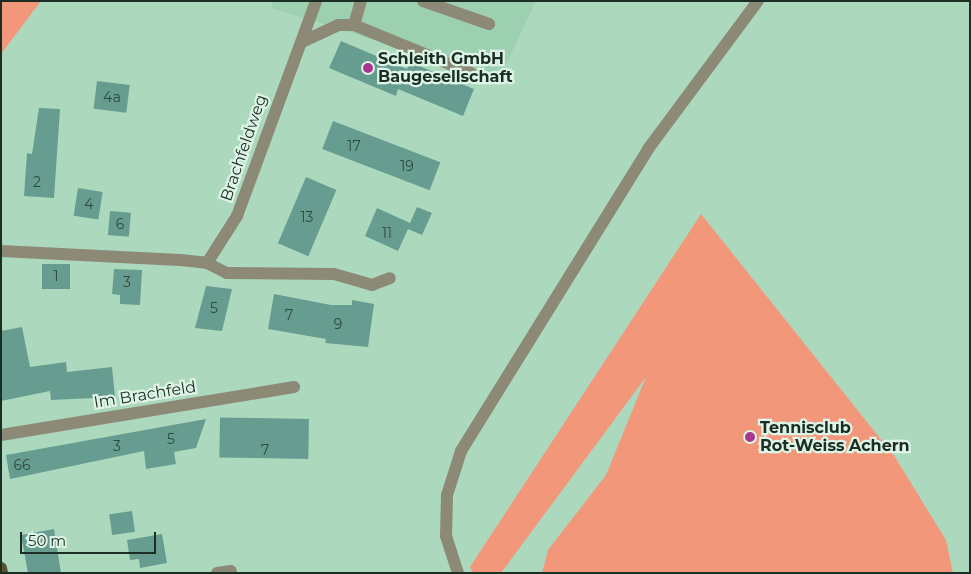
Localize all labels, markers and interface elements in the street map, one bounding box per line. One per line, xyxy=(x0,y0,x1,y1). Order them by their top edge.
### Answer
place label: Schleith GmbH Baugesellschaft xyxy=(378,49,513,87)
marker: Schleith GmbH Baugesellschaft xyxy=(362,62,374,74)
house number: 4a xyxy=(103,89,121,105)
street label: Brachfeldweg xyxy=(217,92,271,204)
house number: 17 xyxy=(347,138,361,154)
house number: 19 xyxy=(400,158,414,174)
house number: 2 xyxy=(33,174,41,190)
house number: 4 xyxy=(84,196,94,212)
house number: 13 xyxy=(301,209,313,225)
house number: 6 xyxy=(116,216,124,232)
house number: 11 xyxy=(382,225,392,241)
house number: 1 xyxy=(53,268,59,284)
house number: 3 xyxy=(123,274,131,290)
house number: 5 xyxy=(210,300,218,316)
house number: 7 xyxy=(285,307,293,323)
house number: 9 xyxy=(334,316,342,332)
street label: Im Brachfeld xyxy=(93,377,197,413)
place label: Tennisclub Rot-Weiss Achern xyxy=(760,418,910,456)
house number: 5 xyxy=(167,431,175,447)
marker: Tennisclub Rot-Weiss Achern xyxy=(744,431,756,443)
house number: 3 xyxy=(113,438,121,454)
house number: 7 xyxy=(261,442,269,458)
house number: 66 xyxy=(13,457,31,473)
scale bar xyxy=(22,522,159,554)
text: 50 m xyxy=(28,531,66,550)

